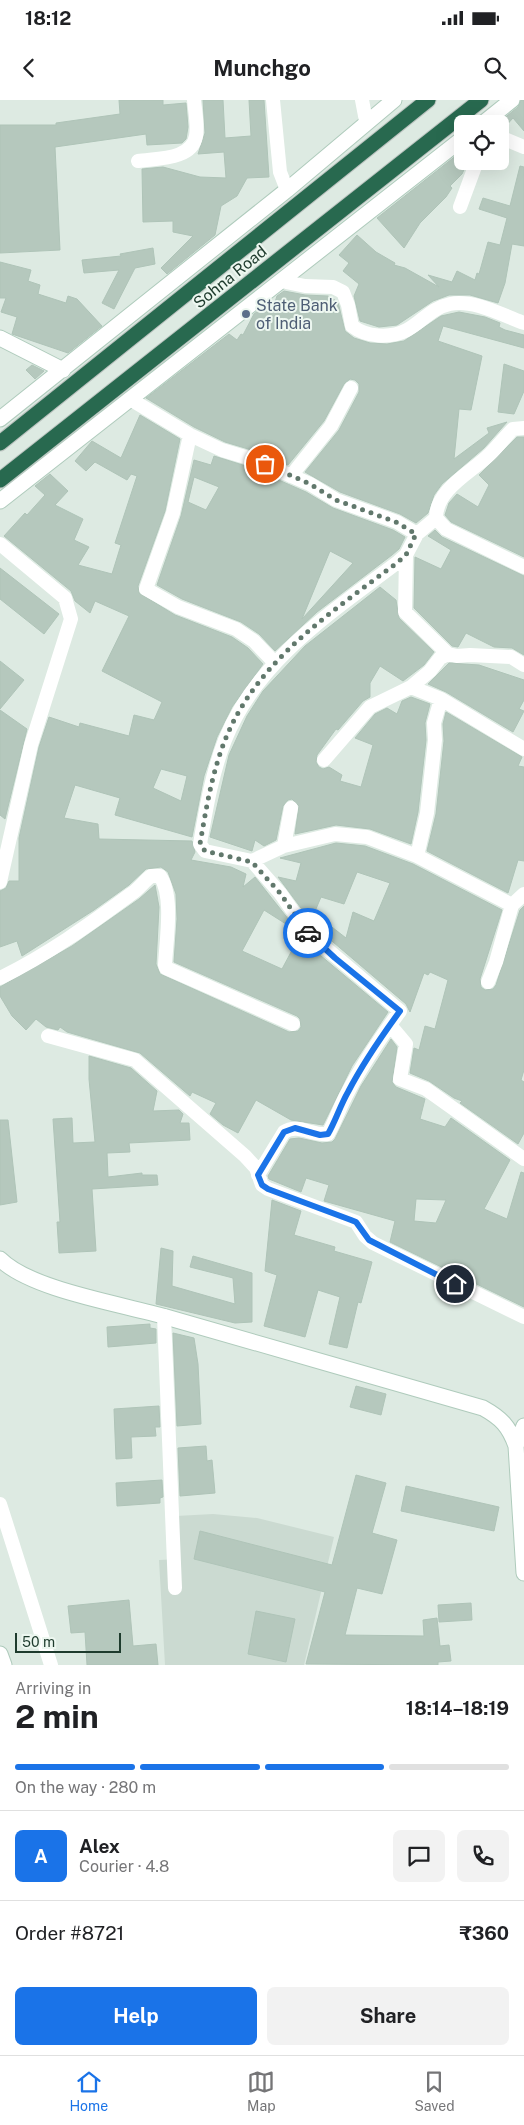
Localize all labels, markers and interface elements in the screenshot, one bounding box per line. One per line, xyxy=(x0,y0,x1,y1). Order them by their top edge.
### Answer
text: 18:12 xyxy=(25,7,71,29)
icon: back xyxy=(15,54,43,82)
icon: search xyxy=(481,54,509,82)
text: Munchgo xyxy=(213,55,311,81)
map controls xyxy=(454,115,509,170)
button: locate xyxy=(454,115,509,170)
street label: Sohna Road xyxy=(190,242,270,312)
place label: State Bank of India xyxy=(256,296,338,333)
marker: State Bank of India xyxy=(240,308,252,320)
pin xyxy=(244,443,286,485)
icon: bag xyxy=(251,450,279,478)
courier xyxy=(283,908,333,958)
icon: car xyxy=(294,919,322,947)
pin xyxy=(434,1263,476,1305)
icon: home xyxy=(441,1270,469,1298)
scale bar xyxy=(15,1630,121,1653)
text: 50 m xyxy=(22,1634,55,1650)
text: Arriving in xyxy=(15,1679,91,1698)
text: 18:14–18:19 xyxy=(406,1697,509,1719)
text: 2 min xyxy=(15,1698,99,1735)
text: On the way · 280 m xyxy=(15,1778,156,1797)
button: chat xyxy=(393,1830,445,1882)
button: phone xyxy=(457,1830,509,1882)
text: Alex xyxy=(79,1835,120,1857)
text: A xyxy=(34,1845,48,1867)
text: Courier · 4.8 xyxy=(79,1857,169,1876)
text: Order #8721 xyxy=(15,1922,124,1944)
text: ₹360 xyxy=(459,1922,509,1944)
button: Help xyxy=(15,1987,257,2045)
button: Share xyxy=(267,1987,509,2045)
tab: Home xyxy=(69,2068,108,2114)
tab: Map xyxy=(247,2068,275,2114)
tab: Saved xyxy=(414,2068,455,2114)

